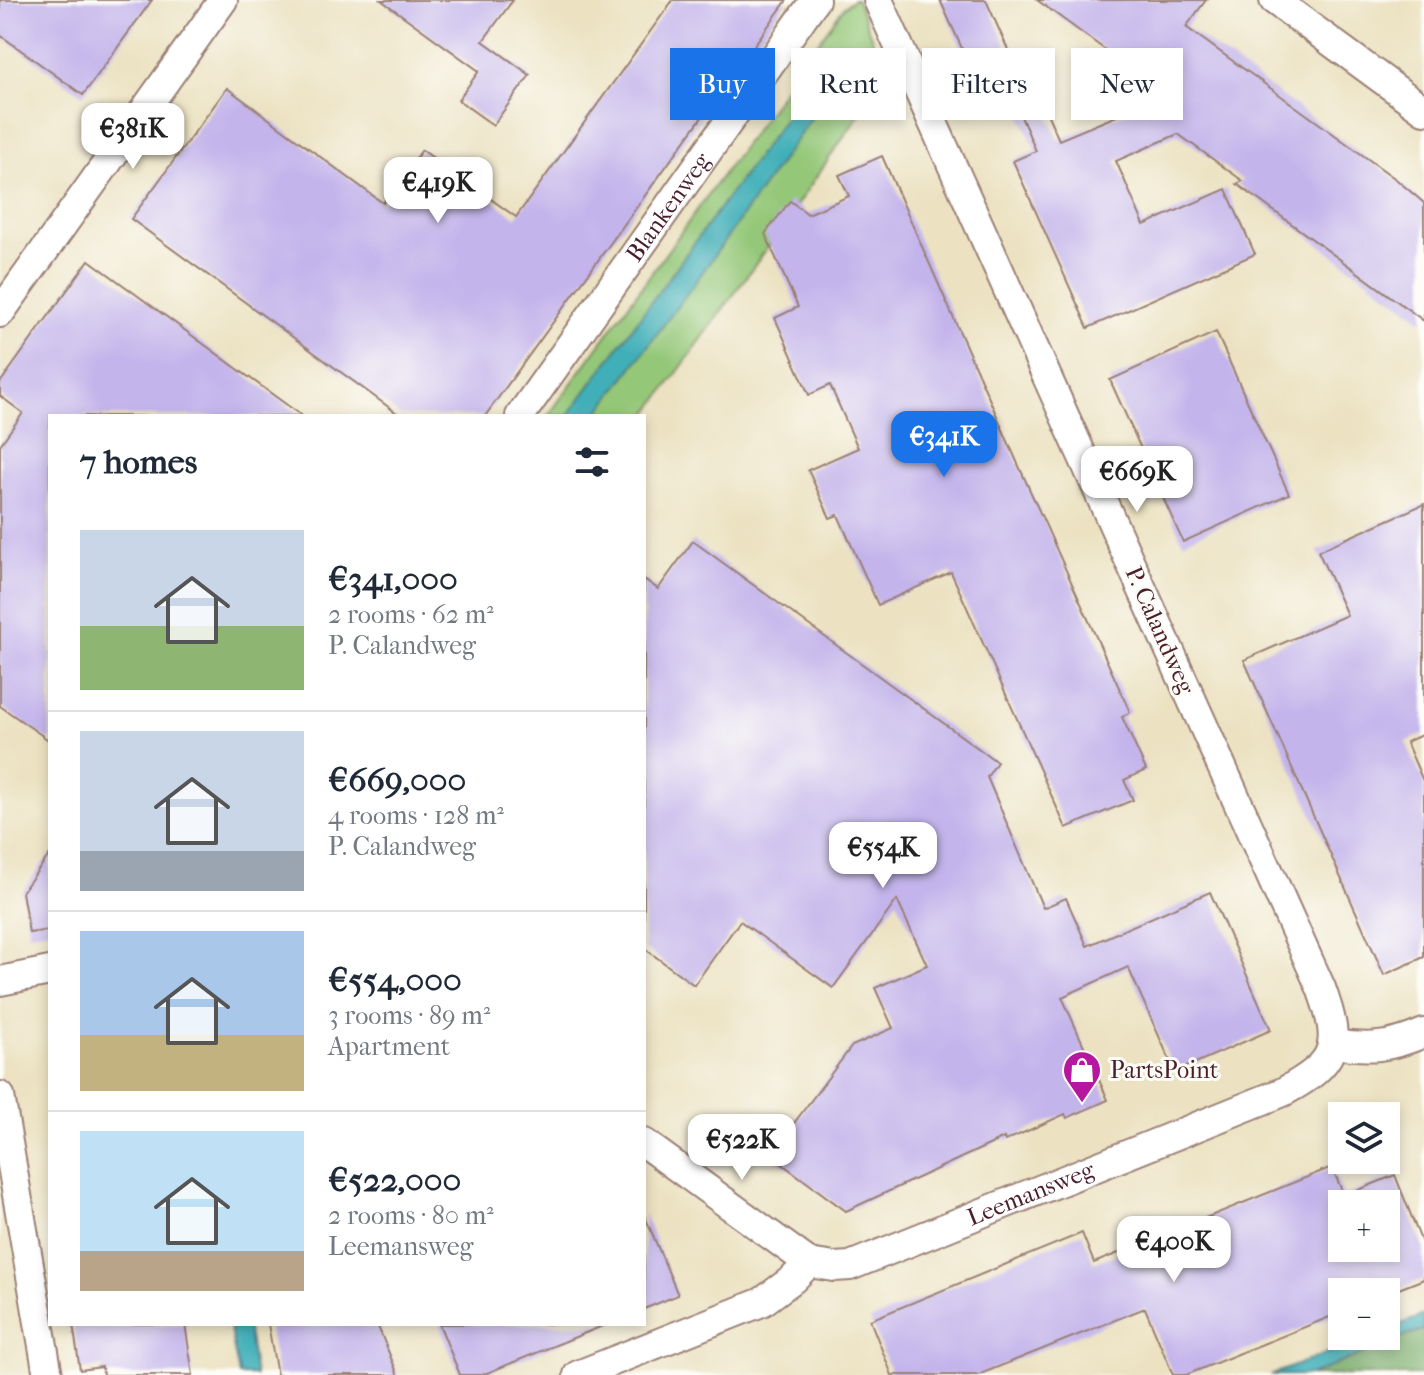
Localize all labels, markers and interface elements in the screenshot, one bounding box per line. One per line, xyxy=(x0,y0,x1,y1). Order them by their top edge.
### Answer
chip: Buy xyxy=(670,48,775,120)
chip: Rent xyxy=(791,48,906,120)
chip: Filters xyxy=(922,48,1055,120)
chip: New xyxy=(1071,48,1183,120)
pin: €381K xyxy=(77,103,189,171)
text: €381K xyxy=(99,113,167,144)
street label: Blankenweg xyxy=(620,146,717,267)
pin: €419K xyxy=(382,157,494,225)
text: €419K xyxy=(402,167,474,198)
pin: €341K xyxy=(888,411,1000,479)
text: €341K xyxy=(909,421,979,452)
icon: filters xyxy=(570,440,614,484)
text: 7 homes xyxy=(80,442,197,482)
pin: €669K xyxy=(1081,446,1193,514)
text: €669K xyxy=(1099,456,1175,487)
text: €341,000 xyxy=(328,559,458,599)
icon: home xyxy=(144,562,240,658)
street label: P. Calandweg xyxy=(1119,562,1201,699)
text: 2 rooms · 62 m² xyxy=(328,599,494,630)
text: P. Calandweg xyxy=(328,630,476,661)
text: €669,000 xyxy=(328,760,466,800)
icon: home xyxy=(144,763,240,859)
text: 4 rooms · 128 m² xyxy=(328,800,504,831)
pin: €554K xyxy=(827,822,939,890)
text: P. Calandweg xyxy=(328,831,476,862)
text: €554K xyxy=(847,832,919,863)
text: €554,000 xyxy=(328,960,462,1000)
icon: home xyxy=(144,963,240,1059)
text: 3 rooms · 89 m² xyxy=(328,1000,490,1031)
text: Apartment xyxy=(328,1031,450,1062)
shop icon: PartsPoint xyxy=(1061,1049,1103,1104)
place label: PartsPoint xyxy=(1110,1056,1219,1084)
map controls xyxy=(1328,1102,1400,1350)
button: layers xyxy=(1328,1102,1400,1174)
pin: €522K xyxy=(686,1114,798,1182)
text: €522K xyxy=(706,1124,778,1155)
street label: Leemansweg xyxy=(963,1155,1099,1231)
text: €522,000 xyxy=(328,1160,461,1200)
icon: home xyxy=(144,1163,240,1259)
button: + xyxy=(1328,1190,1400,1262)
text: 2 rooms · 80 m² xyxy=(328,1200,494,1231)
pin: €400K xyxy=(1118,1216,1230,1284)
text: €400K xyxy=(1135,1226,1213,1257)
text: Leemansweg xyxy=(328,1231,473,1262)
button: − xyxy=(1328,1278,1400,1350)

